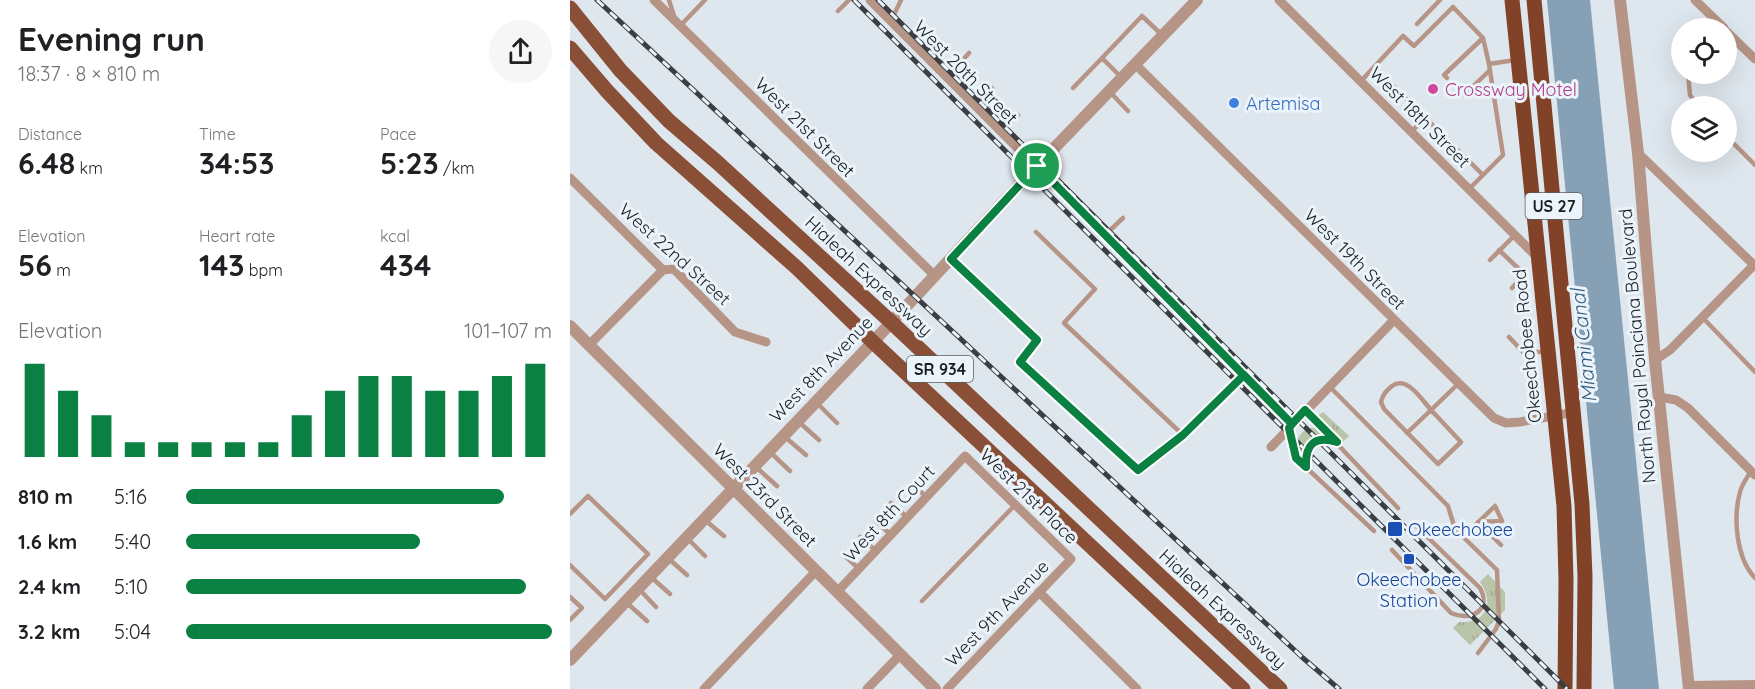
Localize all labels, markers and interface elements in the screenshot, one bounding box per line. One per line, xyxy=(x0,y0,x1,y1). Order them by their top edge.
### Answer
street label: West 20th Street xyxy=(909,15,1023,129)
text: Evening run xyxy=(18,18,205,59)
map controls xyxy=(1671,18,1737,162)
button: locate xyxy=(1671,18,1737,84)
button: share xyxy=(489,20,552,83)
text: 18:37 · 8 × 810 m xyxy=(18,61,160,86)
street label: West 18th Street xyxy=(1365,62,1475,172)
street label: West 21st Street xyxy=(750,72,860,182)
place label: Crossway Motel xyxy=(1445,78,1577,101)
marker: Crossway Motel xyxy=(1426,82,1440,96)
place label: Artemisa xyxy=(1246,92,1321,115)
marker: Artemisa xyxy=(1227,96,1241,110)
button: layers xyxy=(1671,96,1737,162)
text: Distance xyxy=(18,124,82,144)
text: Time xyxy=(199,124,236,144)
text: Pace xyxy=(380,124,416,144)
pin xyxy=(1011,140,1062,191)
text: 6.48 xyxy=(18,144,75,182)
text: 34:53 xyxy=(199,144,274,182)
text: 5:23 xyxy=(380,144,439,182)
icon: arrive xyxy=(1020,149,1053,182)
text: km xyxy=(75,158,103,178)
text: /km xyxy=(439,158,475,178)
road number: US 27 xyxy=(1526,193,1582,219)
street label: West 22nd Street xyxy=(615,198,735,310)
street label: West 19th Street xyxy=(1300,204,1410,314)
street label: North Royal Poinciana Boulevard xyxy=(1614,208,1660,484)
street label: Hialeah Expressway xyxy=(800,211,938,341)
text: Elevation xyxy=(18,226,85,246)
text: Heart rate xyxy=(199,226,275,246)
text: kcal xyxy=(380,226,410,246)
text: 56 xyxy=(18,246,52,284)
text: 143 xyxy=(199,246,244,284)
text: 434 xyxy=(380,246,431,284)
text: m xyxy=(52,260,71,280)
text: bpm xyxy=(244,260,283,280)
street label: Okeechobee Road xyxy=(1507,268,1547,424)
water label: Miami Canal xyxy=(1564,285,1601,404)
street label: West 8th Avenue xyxy=(764,311,878,427)
text: Elevation xyxy=(18,318,102,343)
text: 101–107 m xyxy=(464,318,552,343)
road number: SR 934 xyxy=(907,356,973,382)
street label: West 23rd Street xyxy=(708,438,822,552)
street label: West 21st Place xyxy=(975,443,1083,549)
street label: West 8th Court xyxy=(838,460,940,566)
text: 810 m xyxy=(18,484,73,509)
text: 5:16 xyxy=(114,484,147,509)
place label: Okeechobee xyxy=(1408,518,1513,541)
marker: Okeechobee xyxy=(1386,520,1404,538)
text: 1.6 km xyxy=(18,529,77,554)
text: 5:40 xyxy=(114,529,151,554)
street label: Hialeah Expressway xyxy=(1154,544,1292,674)
marker: Okeechobee Station xyxy=(1402,552,1416,566)
street label: West 9th Avenue xyxy=(940,555,1054,671)
place label: Okeechobee Station xyxy=(1356,568,1462,612)
text: 2.4 km xyxy=(18,574,81,599)
text: 5:10 xyxy=(114,574,148,599)
text: 3.2 km xyxy=(18,619,81,644)
text: 5:04 xyxy=(114,619,151,644)

